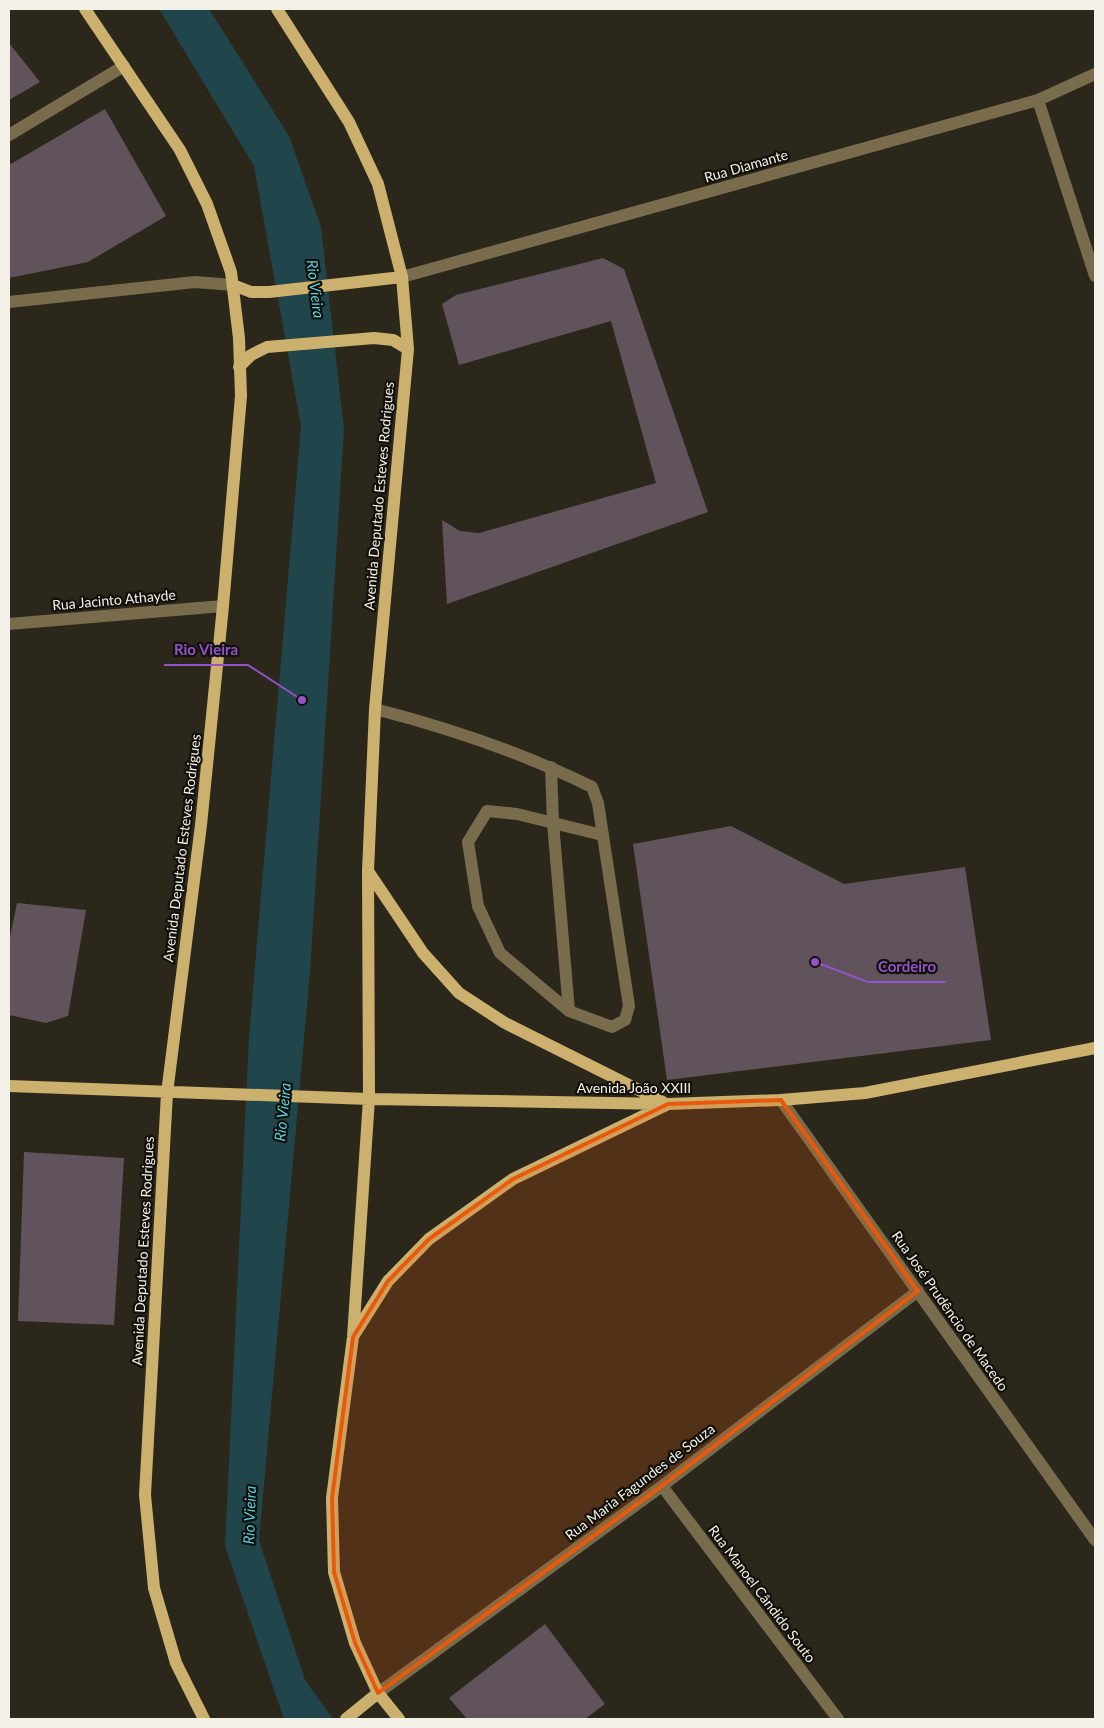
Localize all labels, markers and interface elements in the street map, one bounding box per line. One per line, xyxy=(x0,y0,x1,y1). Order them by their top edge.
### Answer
street label: Rua Diamante xyxy=(702,145,790,186)
water label: Rio Vieira xyxy=(303,259,329,319)
street label: Avenida Deputado Esteves Rodrigues xyxy=(360,381,397,611)
street label: Rua Jacinto Athayde xyxy=(52,586,176,613)
callout: Rio Vieira xyxy=(164,635,248,665)
text: Rio Vieira xyxy=(174,640,238,658)
street label: Avenida Deputado Esteves Rodrigues xyxy=(159,733,204,963)
callout: Cordeiro xyxy=(868,952,946,982)
text: Cordeiro xyxy=(878,957,936,975)
street label: Avenida João XXIII xyxy=(577,1079,691,1096)
water label: Rio Vieira xyxy=(270,1081,294,1142)
street label: Avenida Deputado Esteves Rodrigues xyxy=(128,1136,157,1366)
street label: Rua José Prudêncio de Macedo xyxy=(889,1228,1012,1394)
street label: Rua Maria Fagundes de Souza xyxy=(562,1420,718,1543)
water label: Rio Vieira xyxy=(239,1485,259,1545)
street label: Rua Manoel Cândido Souto xyxy=(705,1522,820,1666)

